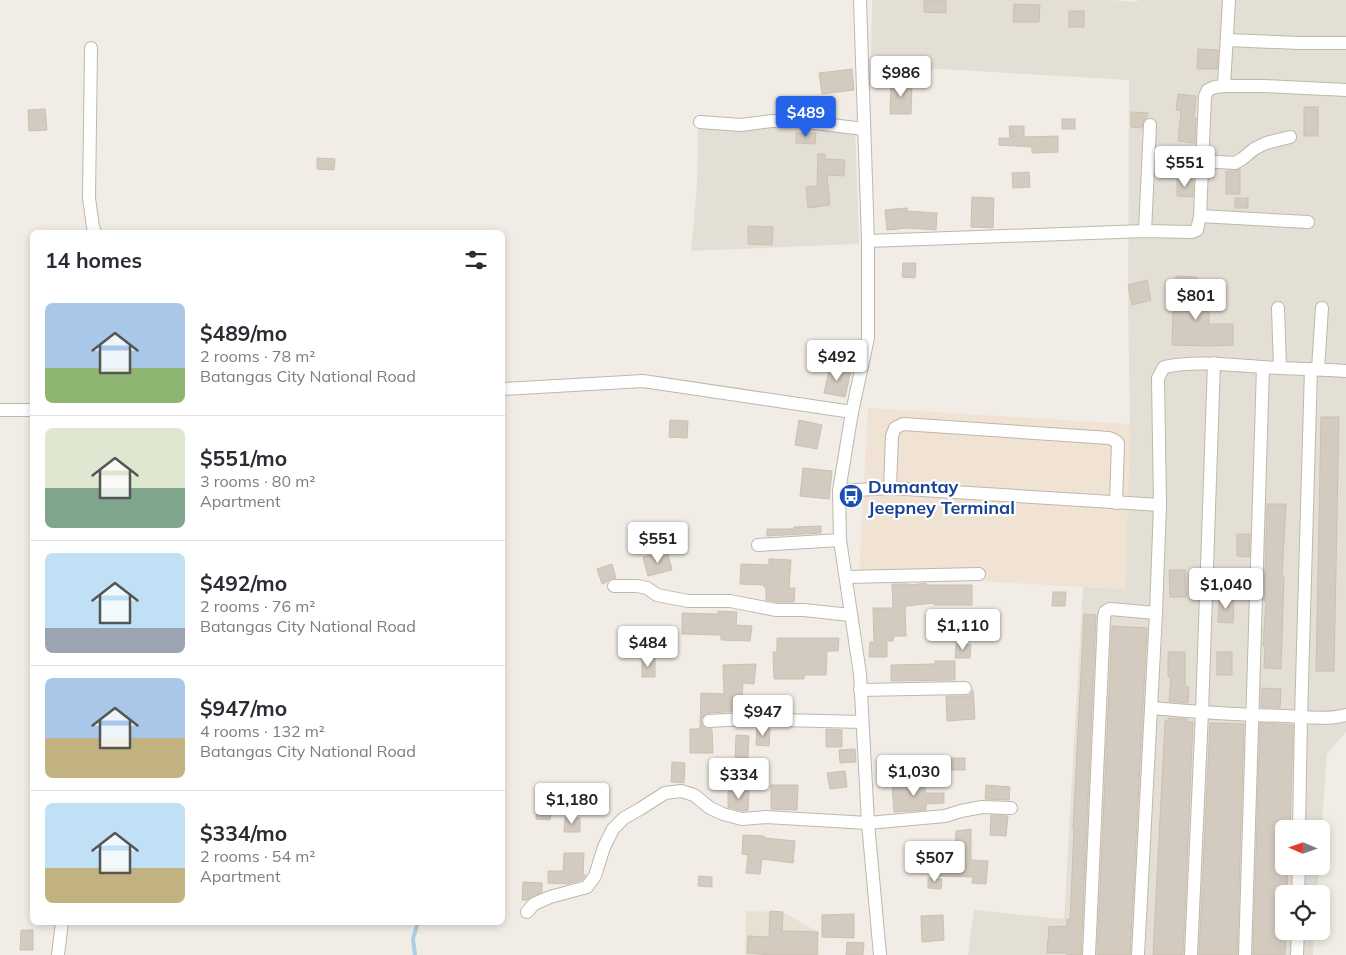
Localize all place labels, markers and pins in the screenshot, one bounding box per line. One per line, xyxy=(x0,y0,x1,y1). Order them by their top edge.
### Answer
pin: $986 xyxy=(871,56,931,98)
pin: $489 xyxy=(776,96,836,138)
pin: $551 xyxy=(1155,146,1215,188)
pin: $801 xyxy=(1166,278,1226,321)
pin: $492 xyxy=(807,340,867,382)
place label: Dumantay Jeepney Terminal xyxy=(868,475,1015,519)
bus stop icon: Dumantay Jeepney Terminal xyxy=(838,483,864,509)
pin: $551 xyxy=(628,522,688,564)
pin: $1,040 xyxy=(1185,568,1267,610)
pin: $1,110 xyxy=(922,608,1004,651)
pin: $484 xyxy=(618,626,678,668)
pin: $947 xyxy=(733,694,793,737)
pin: $1,030 xyxy=(873,754,955,797)
pin: $334 xyxy=(709,758,769,800)
pin: $1,180 xyxy=(531,782,613,825)
pin: $507 xyxy=(905,840,965,883)

